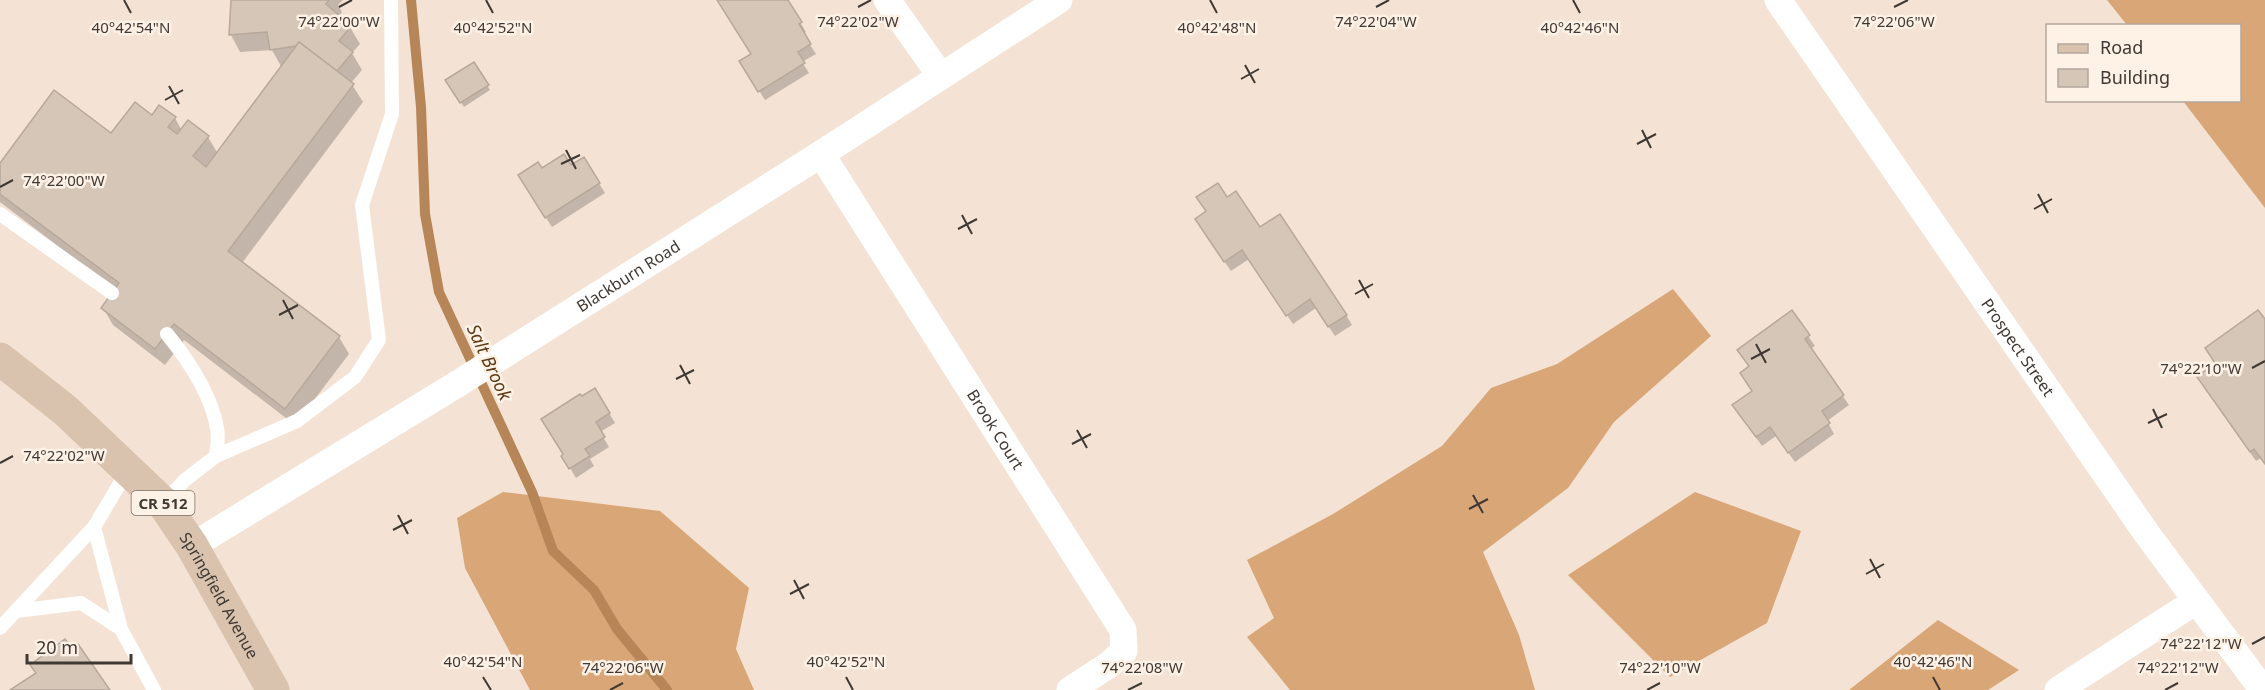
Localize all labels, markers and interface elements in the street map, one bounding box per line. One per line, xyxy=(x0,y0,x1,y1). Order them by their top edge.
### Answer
text: 74°22'00"W xyxy=(298,11,380,31)
text: 74°22'02"W xyxy=(817,11,899,31)
text: 74°22'04"W xyxy=(1335,11,1417,31)
text: 74°22'06"W xyxy=(1853,11,1935,31)
text: 40°42'54"N xyxy=(92,17,170,37)
text: 40°42'52"N xyxy=(454,17,532,37)
text: 40°42'48"N xyxy=(1178,17,1256,37)
text: 40°42'46"N xyxy=(1541,17,1619,37)
legend xyxy=(2046,24,2241,102)
text: Road xyxy=(2100,35,2143,59)
text: Building xyxy=(2100,65,2170,89)
text: 74°22'00"W xyxy=(23,170,105,190)
street label: Blackburn Road xyxy=(572,235,684,317)
street label: Prospect Street xyxy=(1976,294,2060,401)
water label: Salt Brook xyxy=(462,320,519,405)
text: 74°22'10"W xyxy=(2160,358,2242,378)
street label: Brook Court xyxy=(962,385,1029,474)
text: 74°22'02"W xyxy=(23,445,105,465)
road number: CR 512 xyxy=(132,491,195,515)
street label: Springfield Avenue xyxy=(175,528,264,663)
scale bar xyxy=(27,627,130,665)
text: 74°22'12"W xyxy=(2160,633,2242,653)
text: 20 m xyxy=(36,635,78,659)
text: 40°42'54"N xyxy=(444,651,522,671)
text: 40°42'52"N xyxy=(807,651,885,671)
text: 40°42'46"N xyxy=(1894,651,1972,671)
text: 74°22'06"W xyxy=(582,657,664,677)
text: 74°22'08"W xyxy=(1101,657,1183,677)
text: 74°22'10"W xyxy=(1619,657,1701,677)
text: 74°22'12"W xyxy=(2137,657,2219,677)

